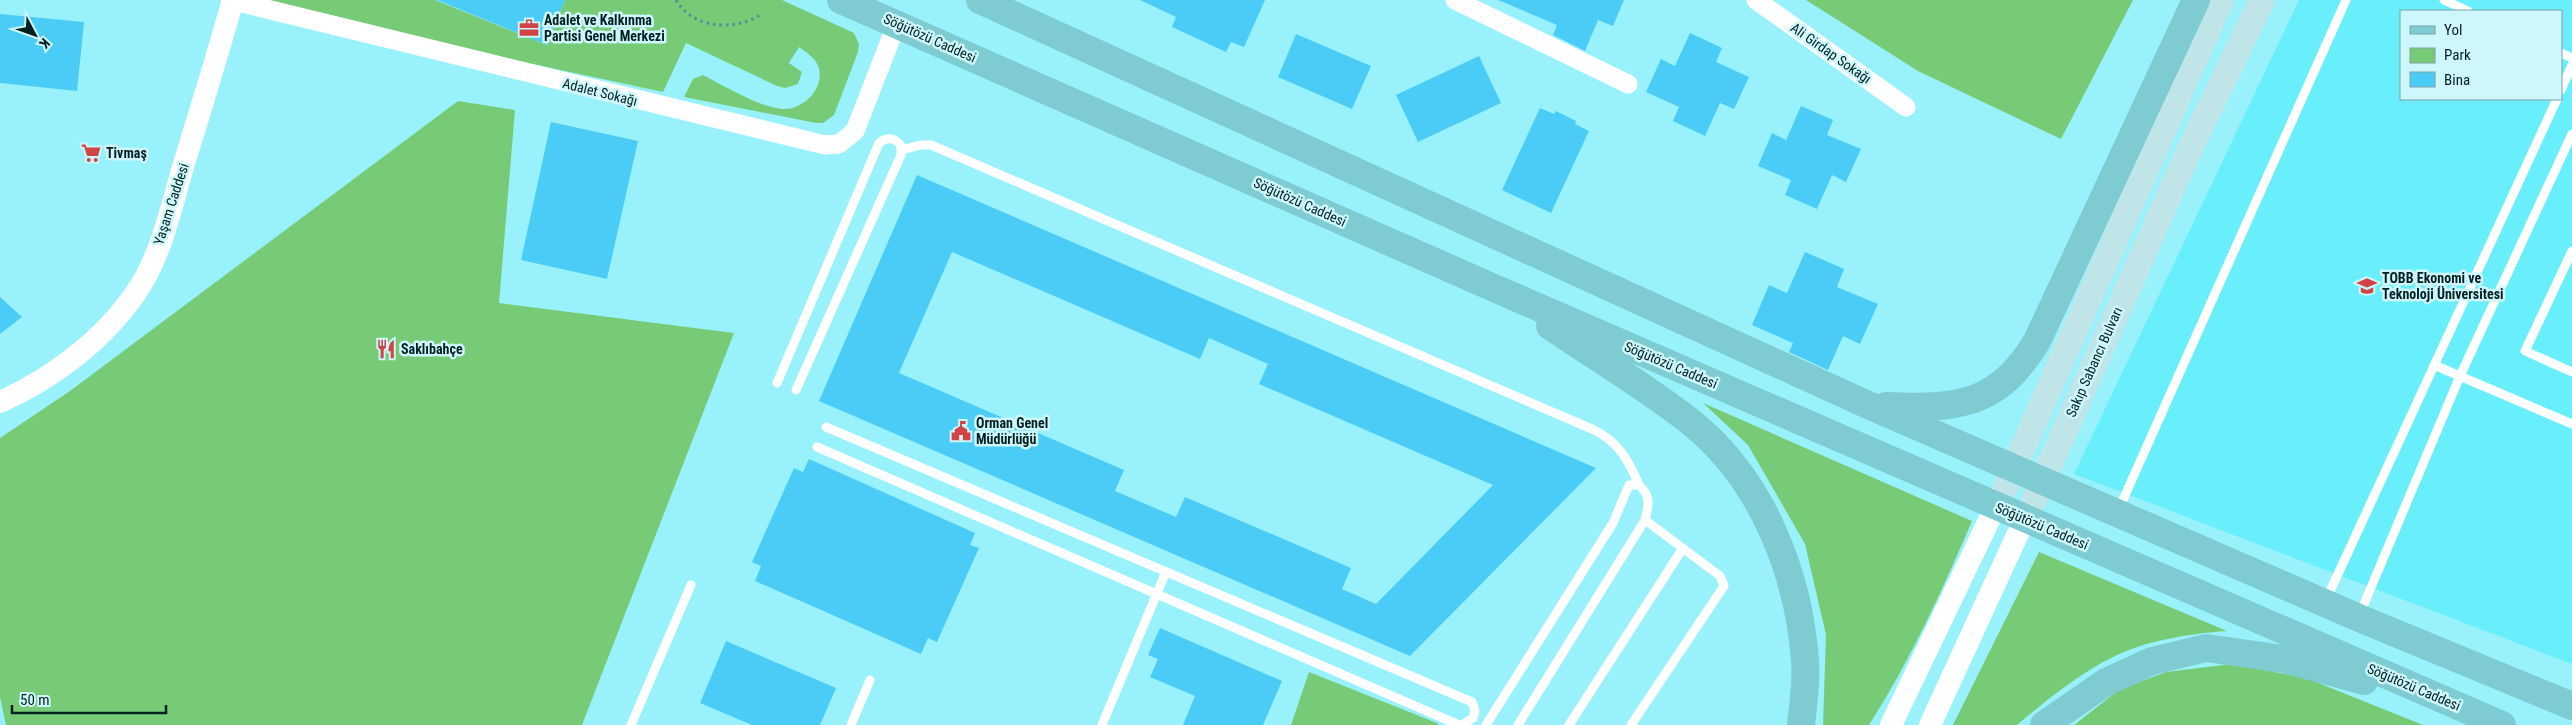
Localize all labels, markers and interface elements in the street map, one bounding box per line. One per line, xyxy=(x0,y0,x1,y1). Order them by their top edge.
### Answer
north arrow xyxy=(10,10,60,60)
street label: Söğütözü Caddesi xyxy=(881,10,979,66)
legend xyxy=(2400,10,2562,100)
place label: Adalet ve Kalkınma Partisi Genel Merkezi xyxy=(544,12,665,44)
office icon: Adalet ve Kalkınma Partisi Genel Merkezi xyxy=(518,17,540,39)
street label: Ali Girdap Sokağı xyxy=(1788,19,1874,87)
text: Yol xyxy=(2444,21,2462,39)
text: K xyxy=(36,35,53,52)
text: Park xyxy=(2444,46,2471,64)
text: Bina xyxy=(2444,71,2470,89)
street label: Adalet Sokağı xyxy=(561,75,639,109)
supermarket icon: Tivmaş xyxy=(80,142,102,164)
place label: Tivmaş xyxy=(106,145,147,161)
street label: Yaşam Caddesi xyxy=(150,161,192,247)
street label: Söğütözü Caddesi xyxy=(1251,174,1349,230)
place label: TOBB Ekonomi ve Teknoloji Üniversitesi xyxy=(2382,270,2504,302)
school or university icon: TOBB Ekonomi ve Teknoloji Üniversitesi xyxy=(2356,275,2378,297)
street label: Sakıp Sabancı Bulvarı xyxy=(2063,304,2125,420)
restaurant icon: Saklıbahçe xyxy=(375,338,397,360)
street label: Söğütözü Caddesi xyxy=(1622,338,1720,392)
place label: Saklıbahçe xyxy=(401,341,463,357)
place label: Orman Genel Müdürlüğü xyxy=(976,415,1048,447)
public building icon: Orman Genel Müdürlüğü xyxy=(950,420,972,442)
street label: Söğütözü Caddesi xyxy=(1993,499,2091,553)
street label: Söğütözü Caddesi xyxy=(2365,660,2463,714)
scale bar xyxy=(12,682,166,714)
text: 50 m xyxy=(20,691,50,709)

